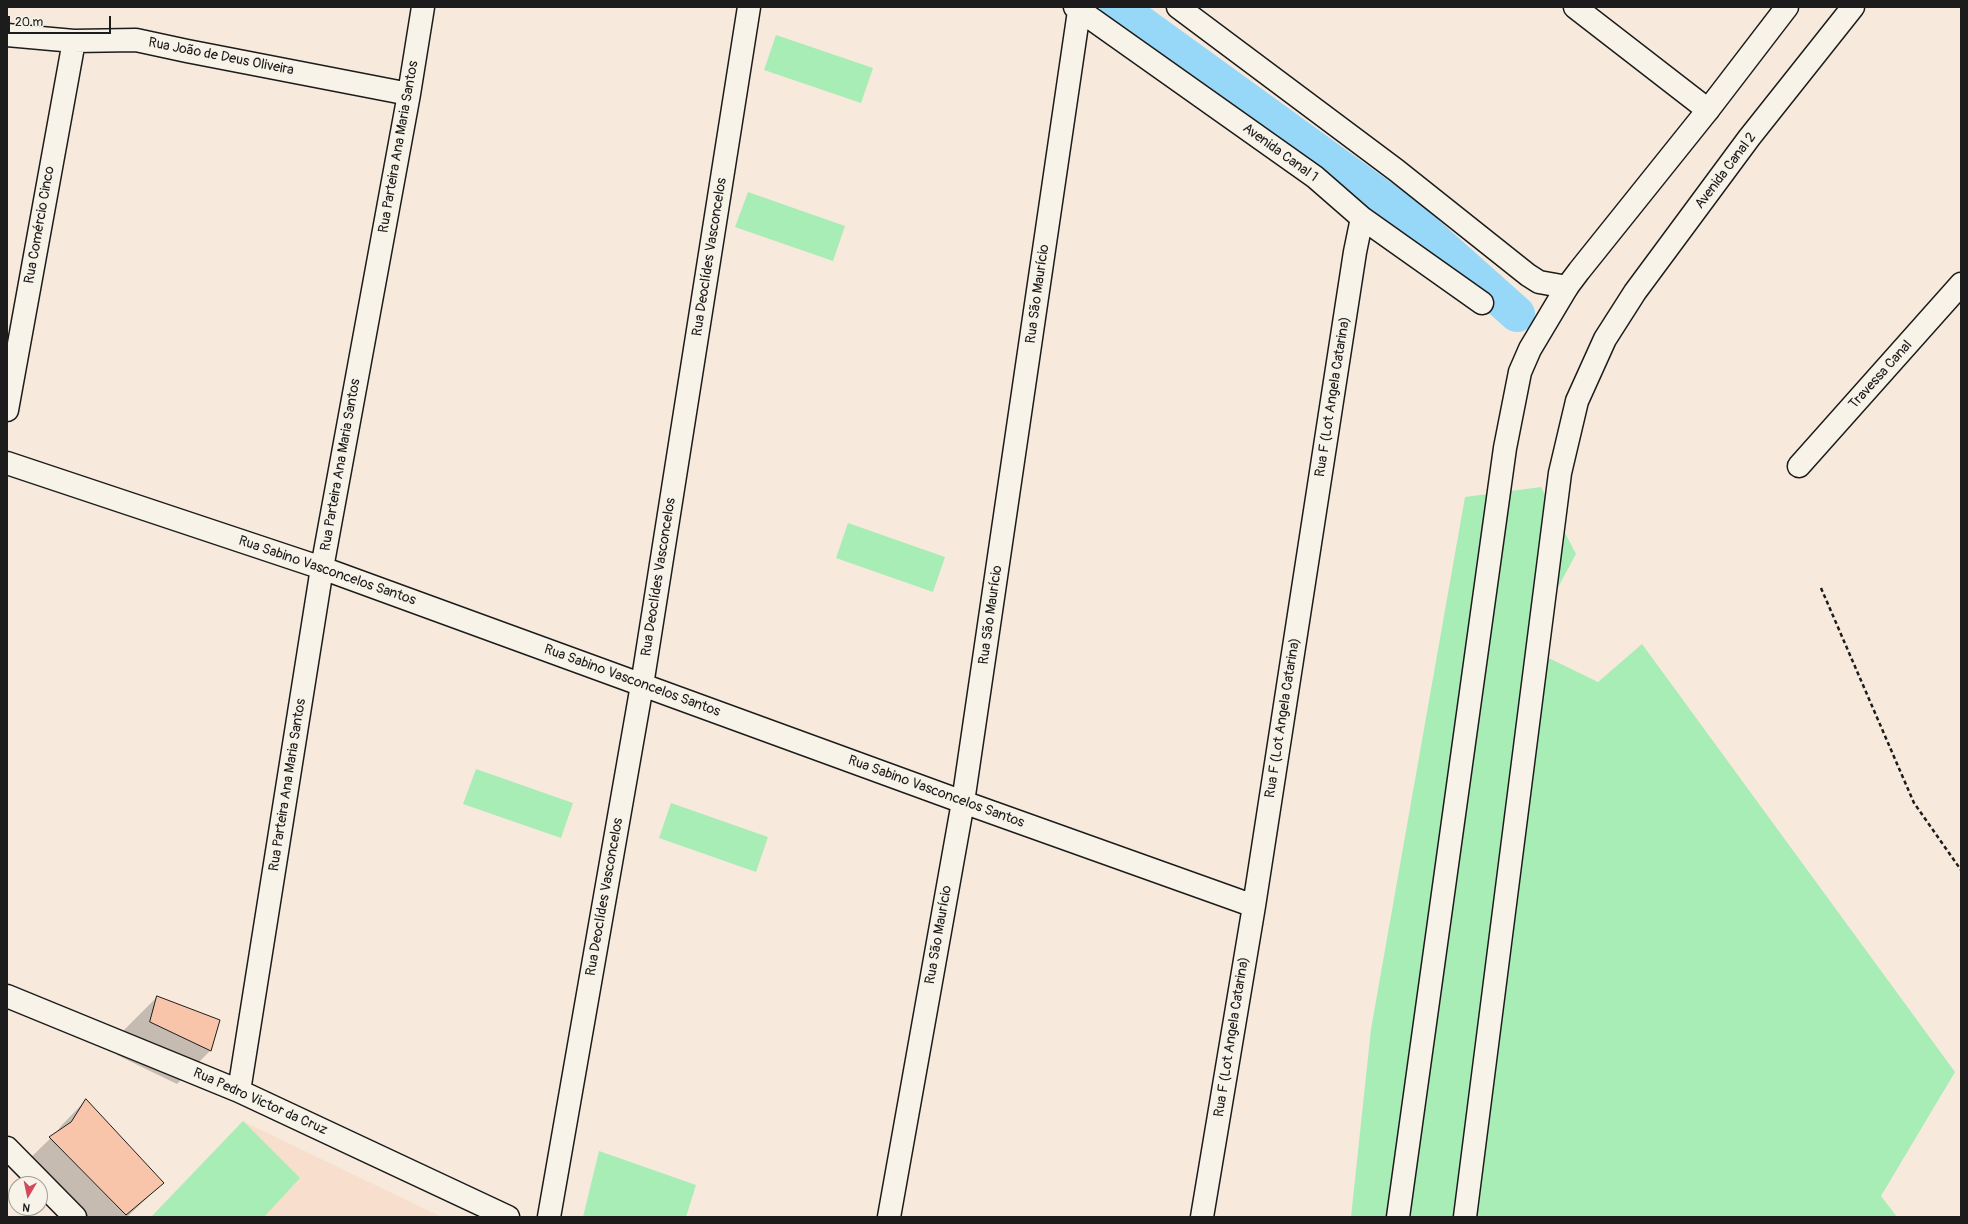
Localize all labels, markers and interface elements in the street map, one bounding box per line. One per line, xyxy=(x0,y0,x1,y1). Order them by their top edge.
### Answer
scale bar xyxy=(10,8,113,34)
text: 20 m xyxy=(15,15,43,30)
street label: Rua João de Deus Oliveira xyxy=(147,35,295,79)
street label: Rua Parteira Ana Maria Santos xyxy=(376,60,422,234)
street label: Avenida Canal 1 xyxy=(1239,120,1321,186)
street label: Avenida Canal 2 xyxy=(1692,129,1760,213)
street label: Rua Comércio Cinco xyxy=(21,165,59,285)
street label: Rua Deoclídes Vasconcelos xyxy=(689,177,731,337)
street label: Rua São Maurício xyxy=(1023,243,1053,345)
street label: Rua F (Lot Angela Catarina) xyxy=(1312,316,1354,478)
street label: Travessa Canal xyxy=(1846,337,1916,413)
street label: Rua Parteira Ana Maria Santos xyxy=(318,378,364,552)
street label: Rua Deoclídes Vasconcelos xyxy=(638,497,680,657)
street label: Rua Sabino Vasconcelos Santos xyxy=(236,533,418,609)
street label: Rua São Maurício xyxy=(976,564,1006,666)
street label: Rua F (Lot Angela Catarina) xyxy=(1262,637,1304,799)
street label: Rua Sabino Vasconcelos Santos xyxy=(541,641,723,721)
street label: Rua Parteira Ana Maria Santos xyxy=(266,697,310,873)
street label: Rua Sabino Vasconcelos Santos xyxy=(845,752,1027,832)
street label: Rua Deoclídes Vasconcelos xyxy=(583,817,627,977)
street label: Rua São Maurício xyxy=(922,884,956,986)
street label: Rua F (Lot Angela Catarina) xyxy=(1211,956,1253,1118)
street label: Rua Pedro Victor da Cruz xyxy=(190,1065,330,1139)
north arrow xyxy=(8,1176,48,1216)
text: N xyxy=(22,1200,31,1214)

